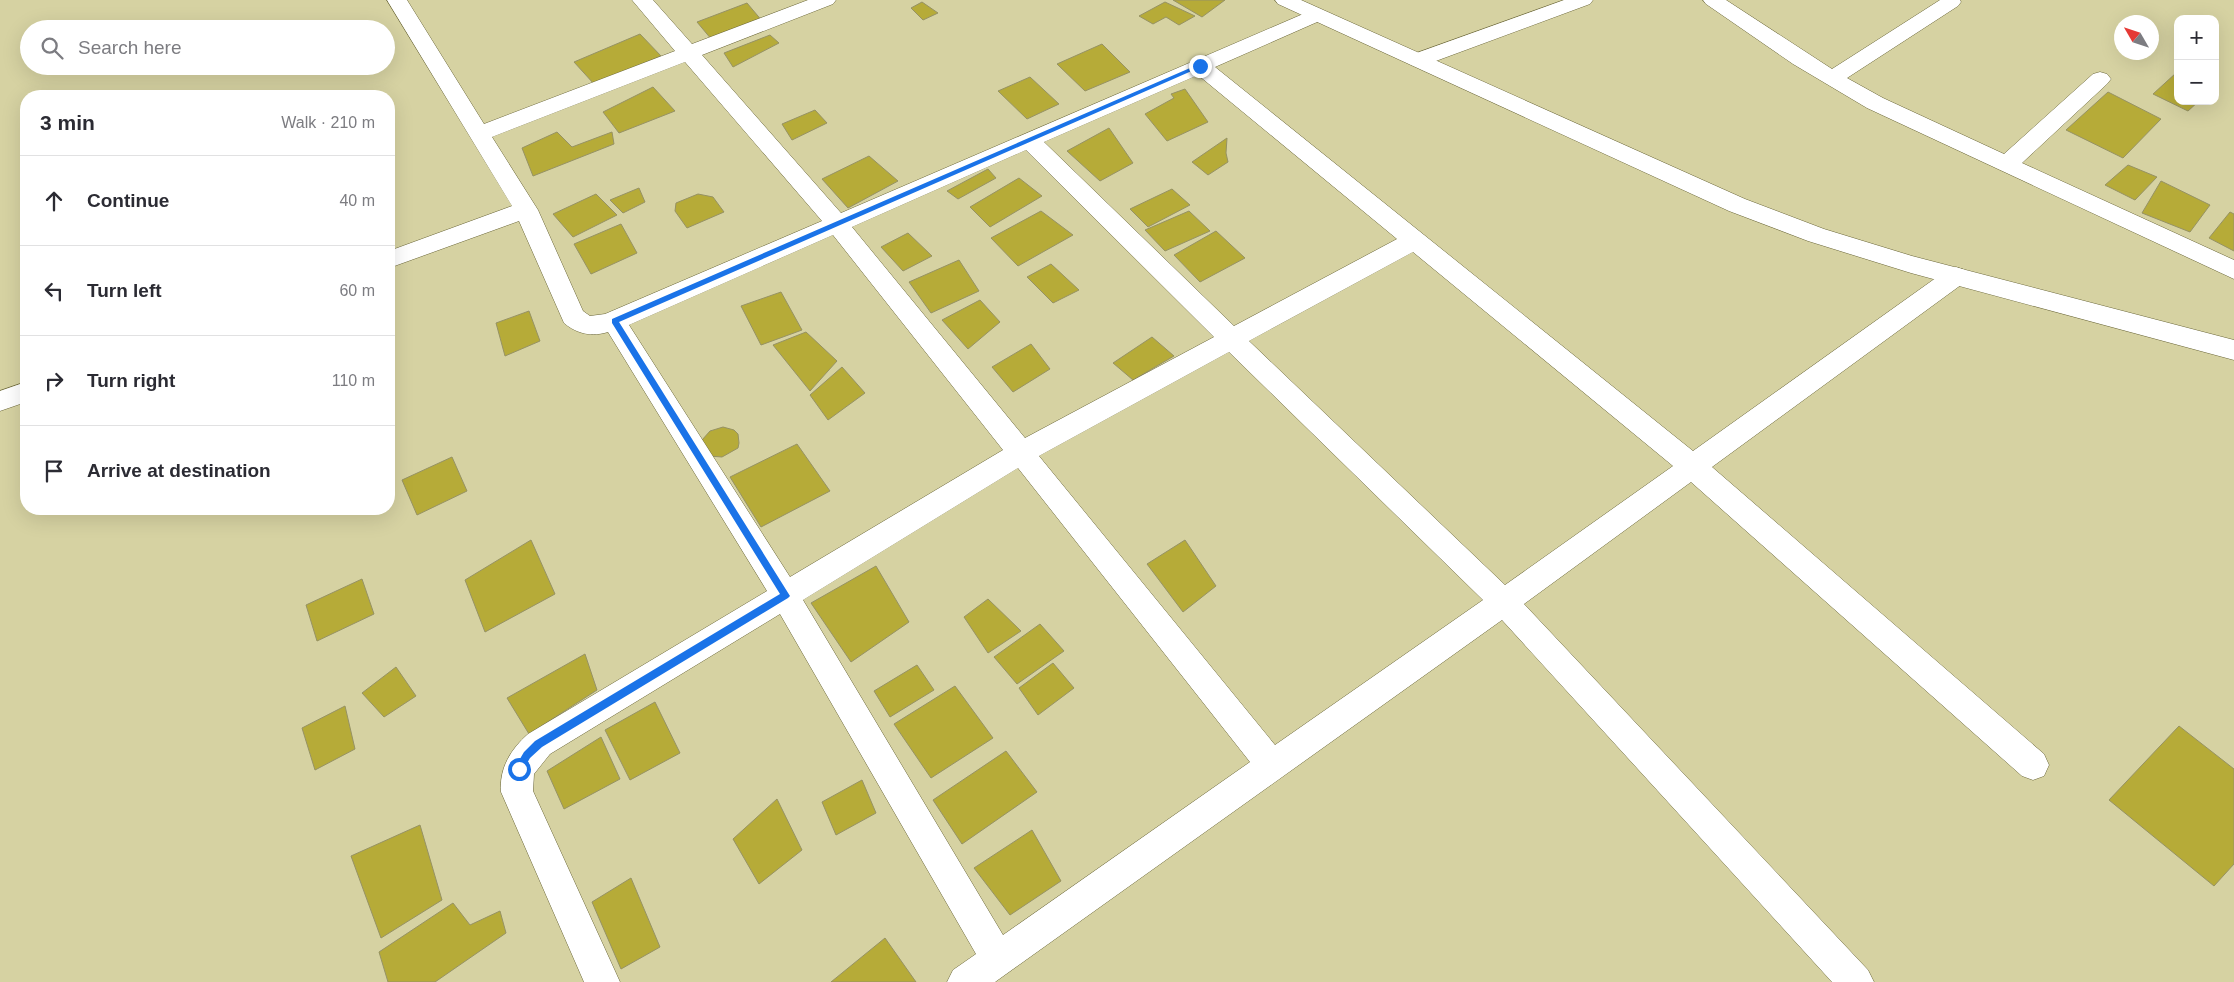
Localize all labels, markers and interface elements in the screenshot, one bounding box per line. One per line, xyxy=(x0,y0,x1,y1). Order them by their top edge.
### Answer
north arrow xyxy=(2114,15,2159,60)
map controls xyxy=(2174,15,2219,105)
button: + xyxy=(2174,15,2219,60)
search box xyxy=(20,20,395,75)
icon: search xyxy=(38,34,66,62)
text: Search here xyxy=(78,37,182,58)
route end xyxy=(1189,55,1212,78)
button: − xyxy=(2174,60,2219,105)
text: 3 min xyxy=(40,111,95,134)
text: Walk · 210 m xyxy=(281,114,375,131)
icon: ahead xyxy=(40,187,68,215)
text: Continue xyxy=(87,190,169,211)
text: 40 m xyxy=(339,192,375,209)
icon: left xyxy=(40,277,68,305)
text: Turn left xyxy=(87,280,162,301)
text: 60 m xyxy=(339,282,375,299)
icon: right xyxy=(40,367,68,395)
text: Turn right xyxy=(87,370,175,391)
text: 110 m xyxy=(332,372,375,389)
icon: arrive xyxy=(40,457,68,485)
text: Arrive at destination xyxy=(87,460,271,481)
route start xyxy=(508,758,531,781)

